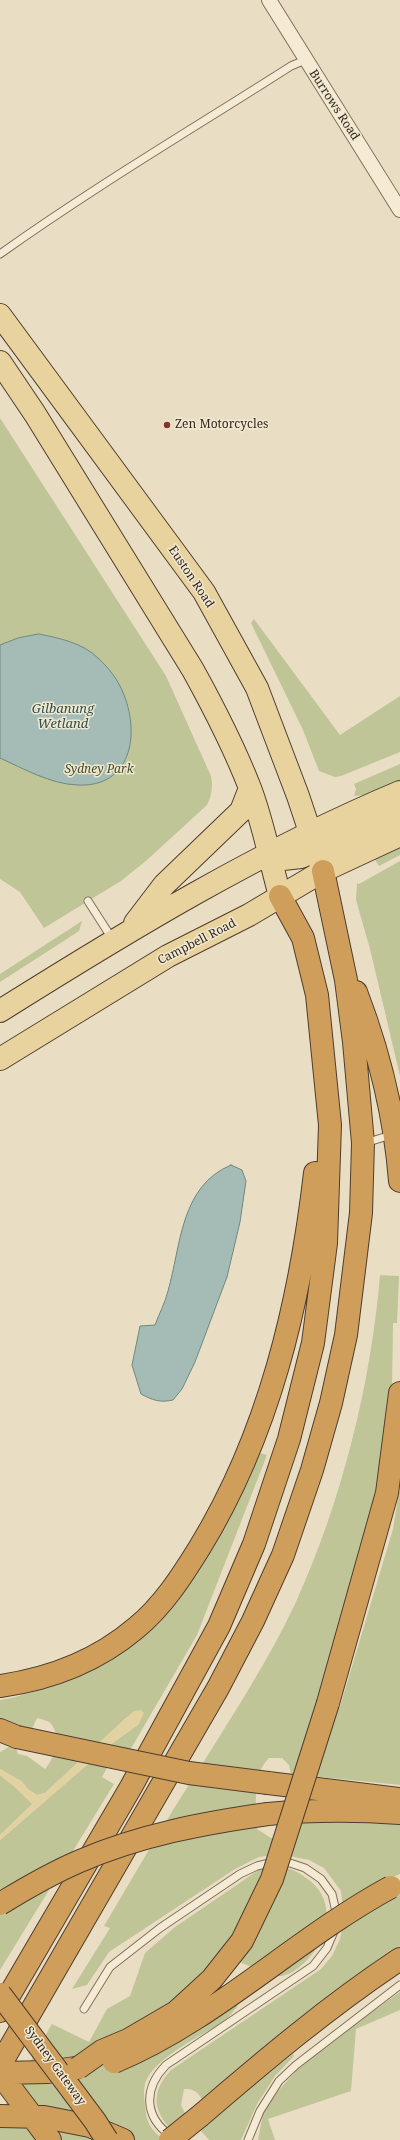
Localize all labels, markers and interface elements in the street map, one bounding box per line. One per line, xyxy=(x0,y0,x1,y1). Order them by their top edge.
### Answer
street label: Burrows Road xyxy=(306,67,362,143)
place label: Zen Motorcycles xyxy=(175,418,269,432)
marker: Zen Motorcycles xyxy=(162,420,172,430)
street label: Euston Road xyxy=(165,543,217,611)
water label: Gilbanung Wetland xyxy=(32,701,94,732)
park label: Sydney Park xyxy=(65,763,133,777)
street label: Campbell Road xyxy=(155,916,239,968)
street label: Sydney Gateway xyxy=(22,2024,88,2108)

